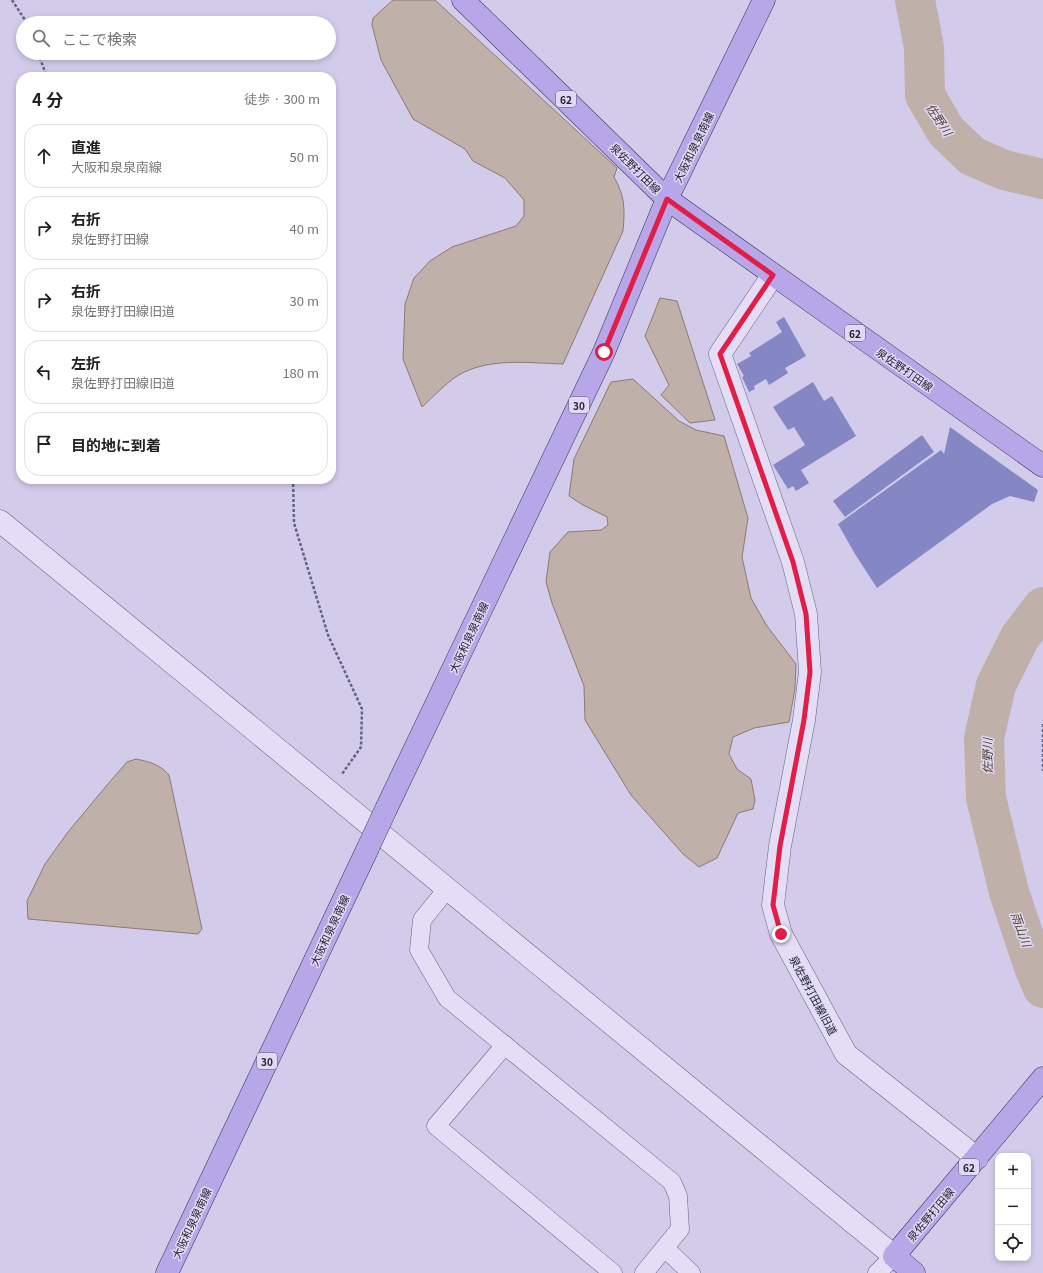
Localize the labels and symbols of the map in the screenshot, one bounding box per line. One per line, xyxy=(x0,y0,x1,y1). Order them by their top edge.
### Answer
road number: 62 xyxy=(556,91,576,107)
water label: 佐野川 xyxy=(923,99,958,140)
street label: 大阪和泉泉南線 xyxy=(669,109,717,185)
street label: 泉佐野打田線 xyxy=(607,139,665,197)
road number: 62 xyxy=(845,325,865,341)
route start xyxy=(595,343,613,361)
street label: 泉佐野打田線 xyxy=(873,344,937,394)
road number: 30 xyxy=(569,397,589,413)
street label: 大阪和泉泉南線 xyxy=(444,599,492,675)
water label: 佐野川 xyxy=(978,736,995,774)
street label: 大阪和泉泉南線 xyxy=(305,892,353,968)
water label: 雨山川 xyxy=(1008,909,1037,951)
route end xyxy=(772,925,790,943)
street label: 泉佐野打田線旧道 xyxy=(786,952,842,1038)
road number: 30 xyxy=(257,1053,277,1069)
road number: 62 xyxy=(959,1159,979,1175)
street label: 泉佐野打田線 xyxy=(903,1184,957,1244)
street label: 大阪和泉泉南線 xyxy=(167,1185,215,1261)

